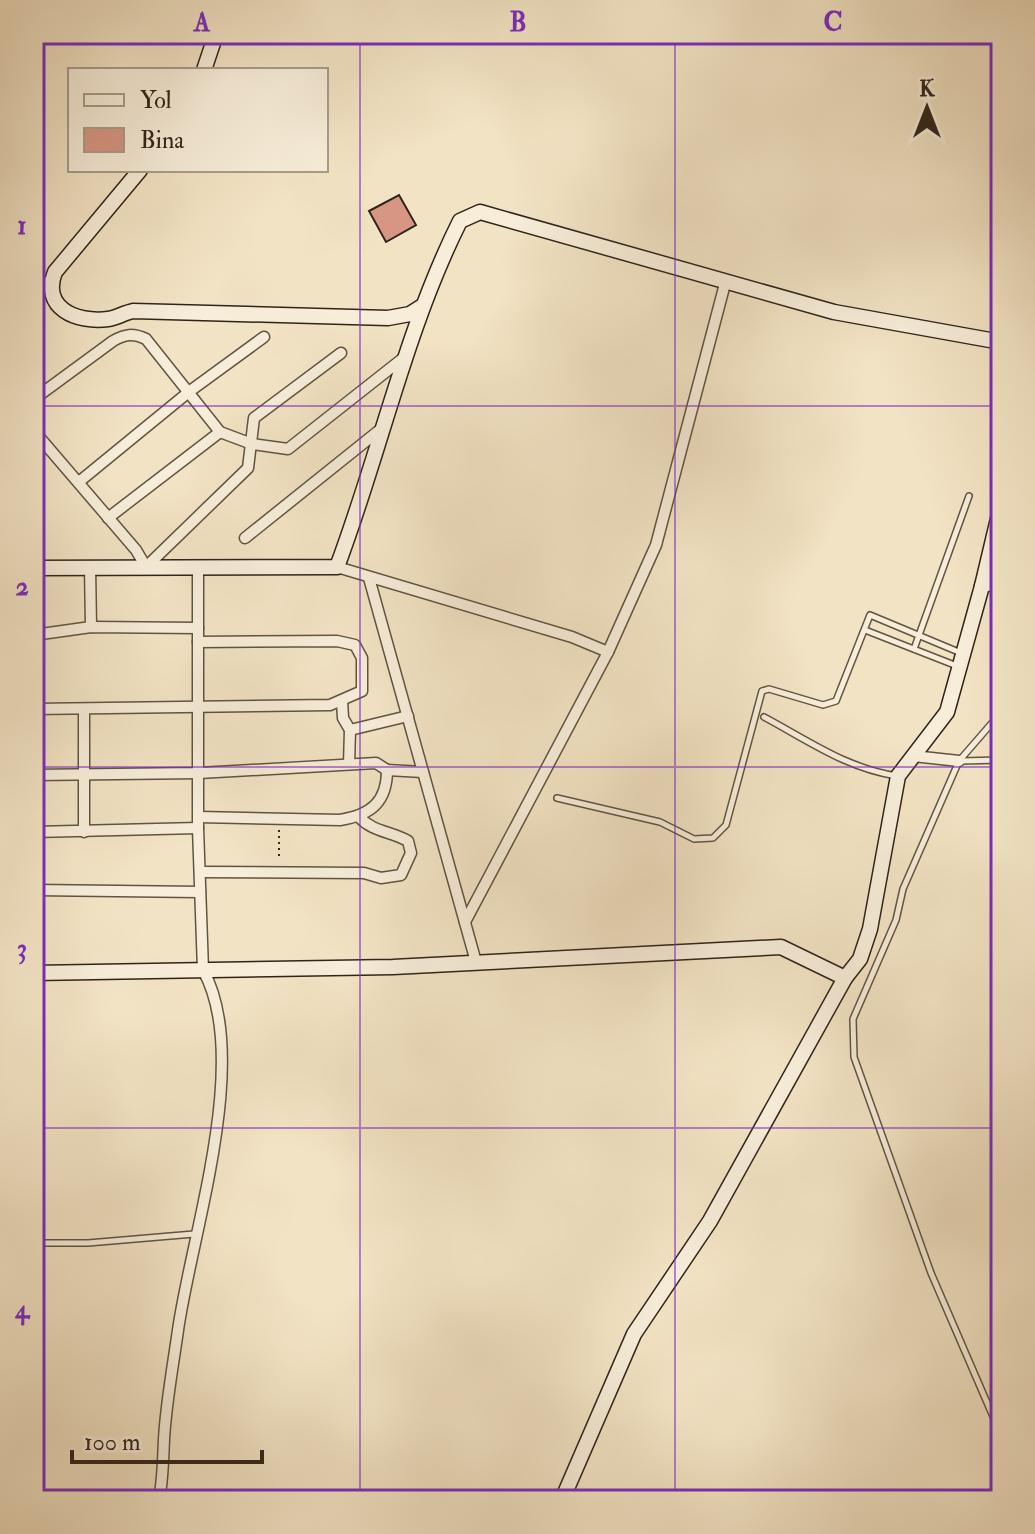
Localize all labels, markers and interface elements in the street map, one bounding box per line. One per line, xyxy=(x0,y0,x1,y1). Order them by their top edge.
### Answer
text: A xyxy=(193,7,211,39)
text: B xyxy=(509,7,527,39)
text: C xyxy=(823,7,843,39)
legend xyxy=(68,68,328,172)
north arrow xyxy=(887,68,967,148)
text: K xyxy=(919,75,935,103)
text: Yol xyxy=(140,85,172,116)
text: Bina xyxy=(140,125,185,156)
text: 1 xyxy=(17,210,27,242)
text: 2 xyxy=(15,571,29,603)
text: 3 xyxy=(17,933,27,965)
text: 4 xyxy=(14,1294,31,1326)
scale bar xyxy=(72,1414,262,1464)
text: 100 m xyxy=(84,1427,141,1458)

